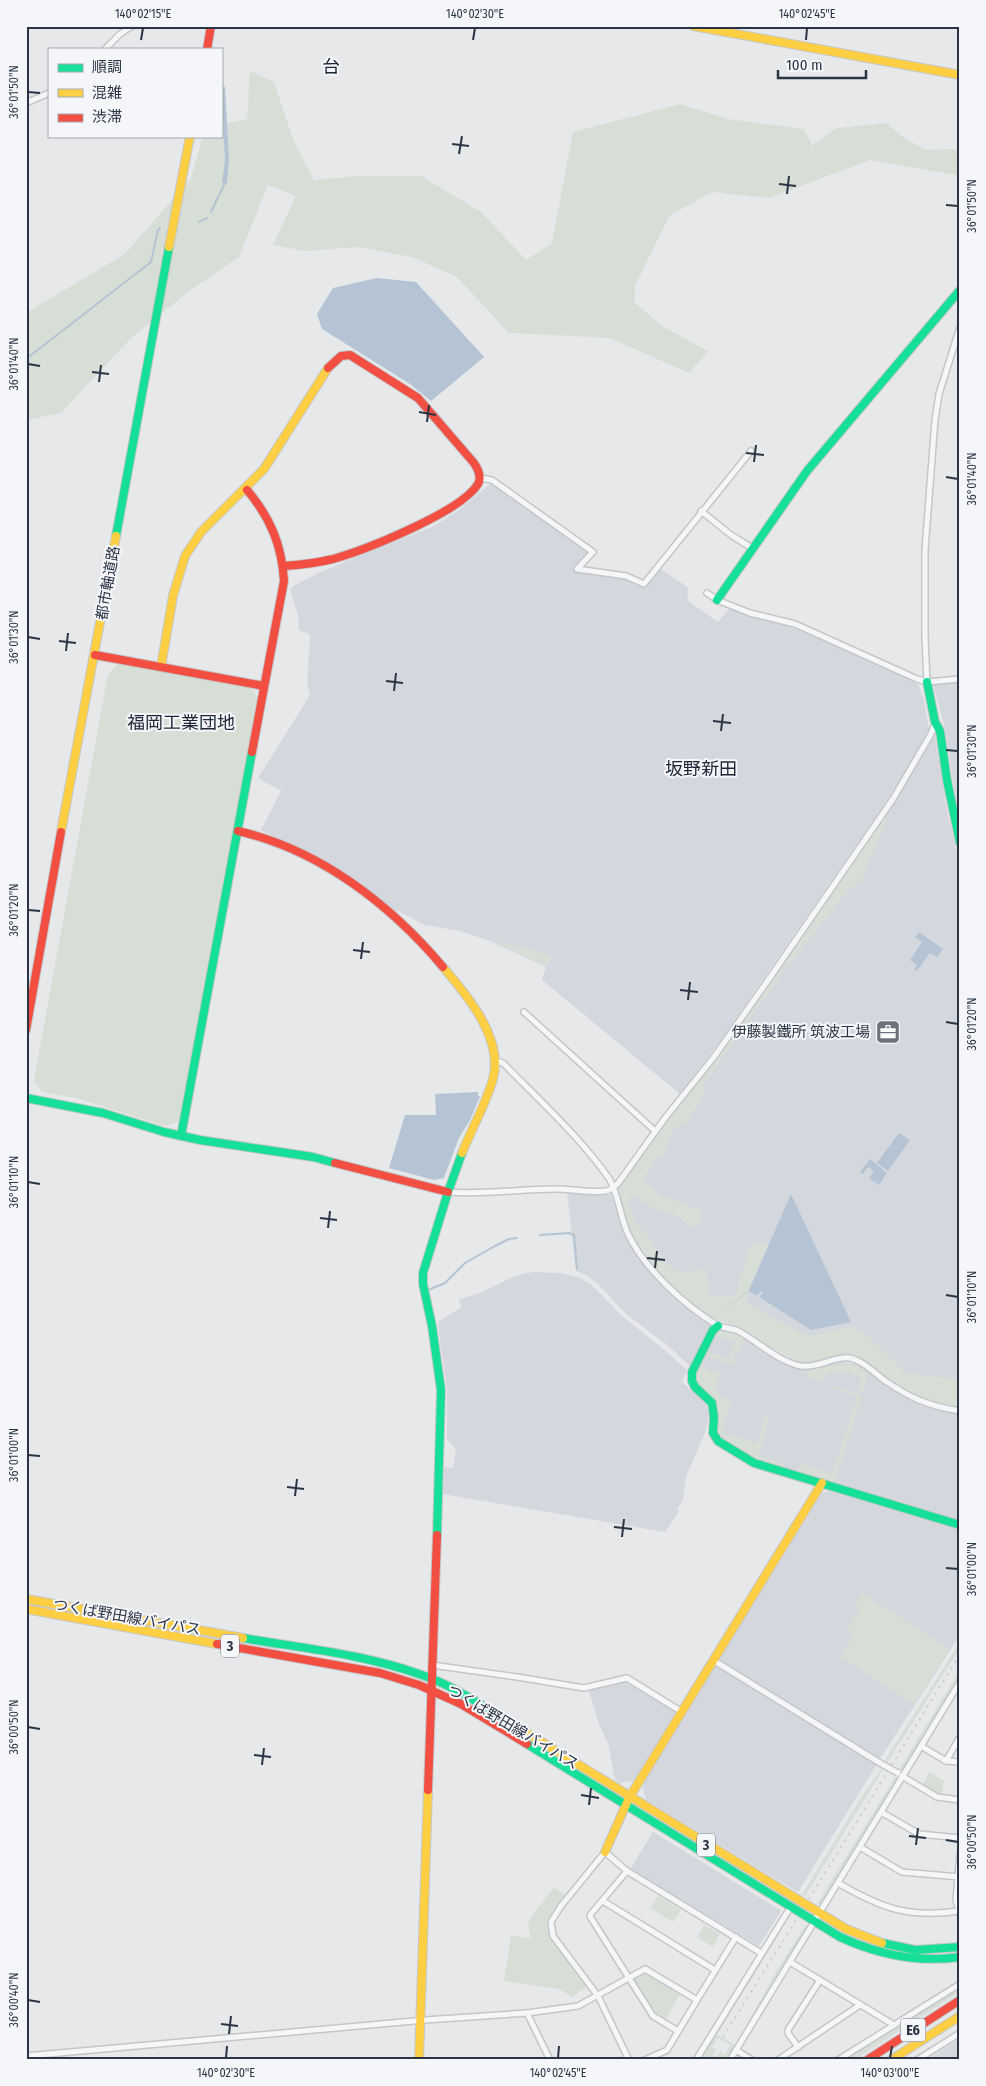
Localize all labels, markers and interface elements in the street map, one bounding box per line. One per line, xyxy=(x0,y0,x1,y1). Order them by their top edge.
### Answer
text: 140°02'15"E xyxy=(115,7,171,21)
text: 140°02'30"E xyxy=(446,7,504,21)
text: 140°02'45"E xyxy=(779,7,836,21)
legend xyxy=(48,48,222,138)
scale bar xyxy=(778,48,866,80)
district label: 台 xyxy=(322,56,340,78)
text: 100 m xyxy=(786,56,823,74)
text: 順調 xyxy=(92,58,122,76)
text: 36°01'50"N xyxy=(7,65,21,119)
text: 混雑 xyxy=(92,84,122,102)
text: 渋滞 xyxy=(92,108,122,126)
text: 36°01'50"N xyxy=(965,179,979,233)
text: 36°01'40"N xyxy=(7,337,21,391)
text: 36°01'40"N xyxy=(965,452,979,506)
street label: 都市軸道路 xyxy=(93,544,123,622)
text: 36°01'30"N xyxy=(7,610,21,664)
district label: 福岡工業団地 xyxy=(127,712,235,734)
text: 36°01'30"N xyxy=(965,724,979,778)
district label: 坂野新田 xyxy=(665,758,737,780)
text: 36°01'20"N xyxy=(7,883,21,937)
text: 36°01'20"N xyxy=(965,997,979,1051)
office icon: 伊藤製鐵所 筑波工場 xyxy=(875,1019,901,1045)
place label: 伊藤製鐵所 筑波工場 xyxy=(731,1023,870,1041)
text: 36°01'10"N xyxy=(7,1156,21,1208)
text: 36°01'10"N xyxy=(965,1271,979,1323)
text: 36°01'00"N xyxy=(7,1428,21,1482)
text: 36°01'00"N xyxy=(965,1542,979,1596)
street label: つくば野田線バイパス xyxy=(52,1595,202,1639)
road number: 3 xyxy=(221,1634,239,1658)
street label: つくば野田線バイパス xyxy=(444,1681,582,1773)
text: 36°00'50"N xyxy=(7,1699,21,1755)
text: 36°00'50"N xyxy=(965,1814,979,1870)
road number: 3 xyxy=(697,1834,715,1856)
text: 36°00'40"N xyxy=(7,1973,21,2027)
road number: E6 xyxy=(900,2018,926,2042)
text: 140°02'30"E xyxy=(197,2066,255,2080)
text: 140°02'45"E xyxy=(530,2066,587,2080)
text: 140°03'00"E xyxy=(861,2066,920,2080)

